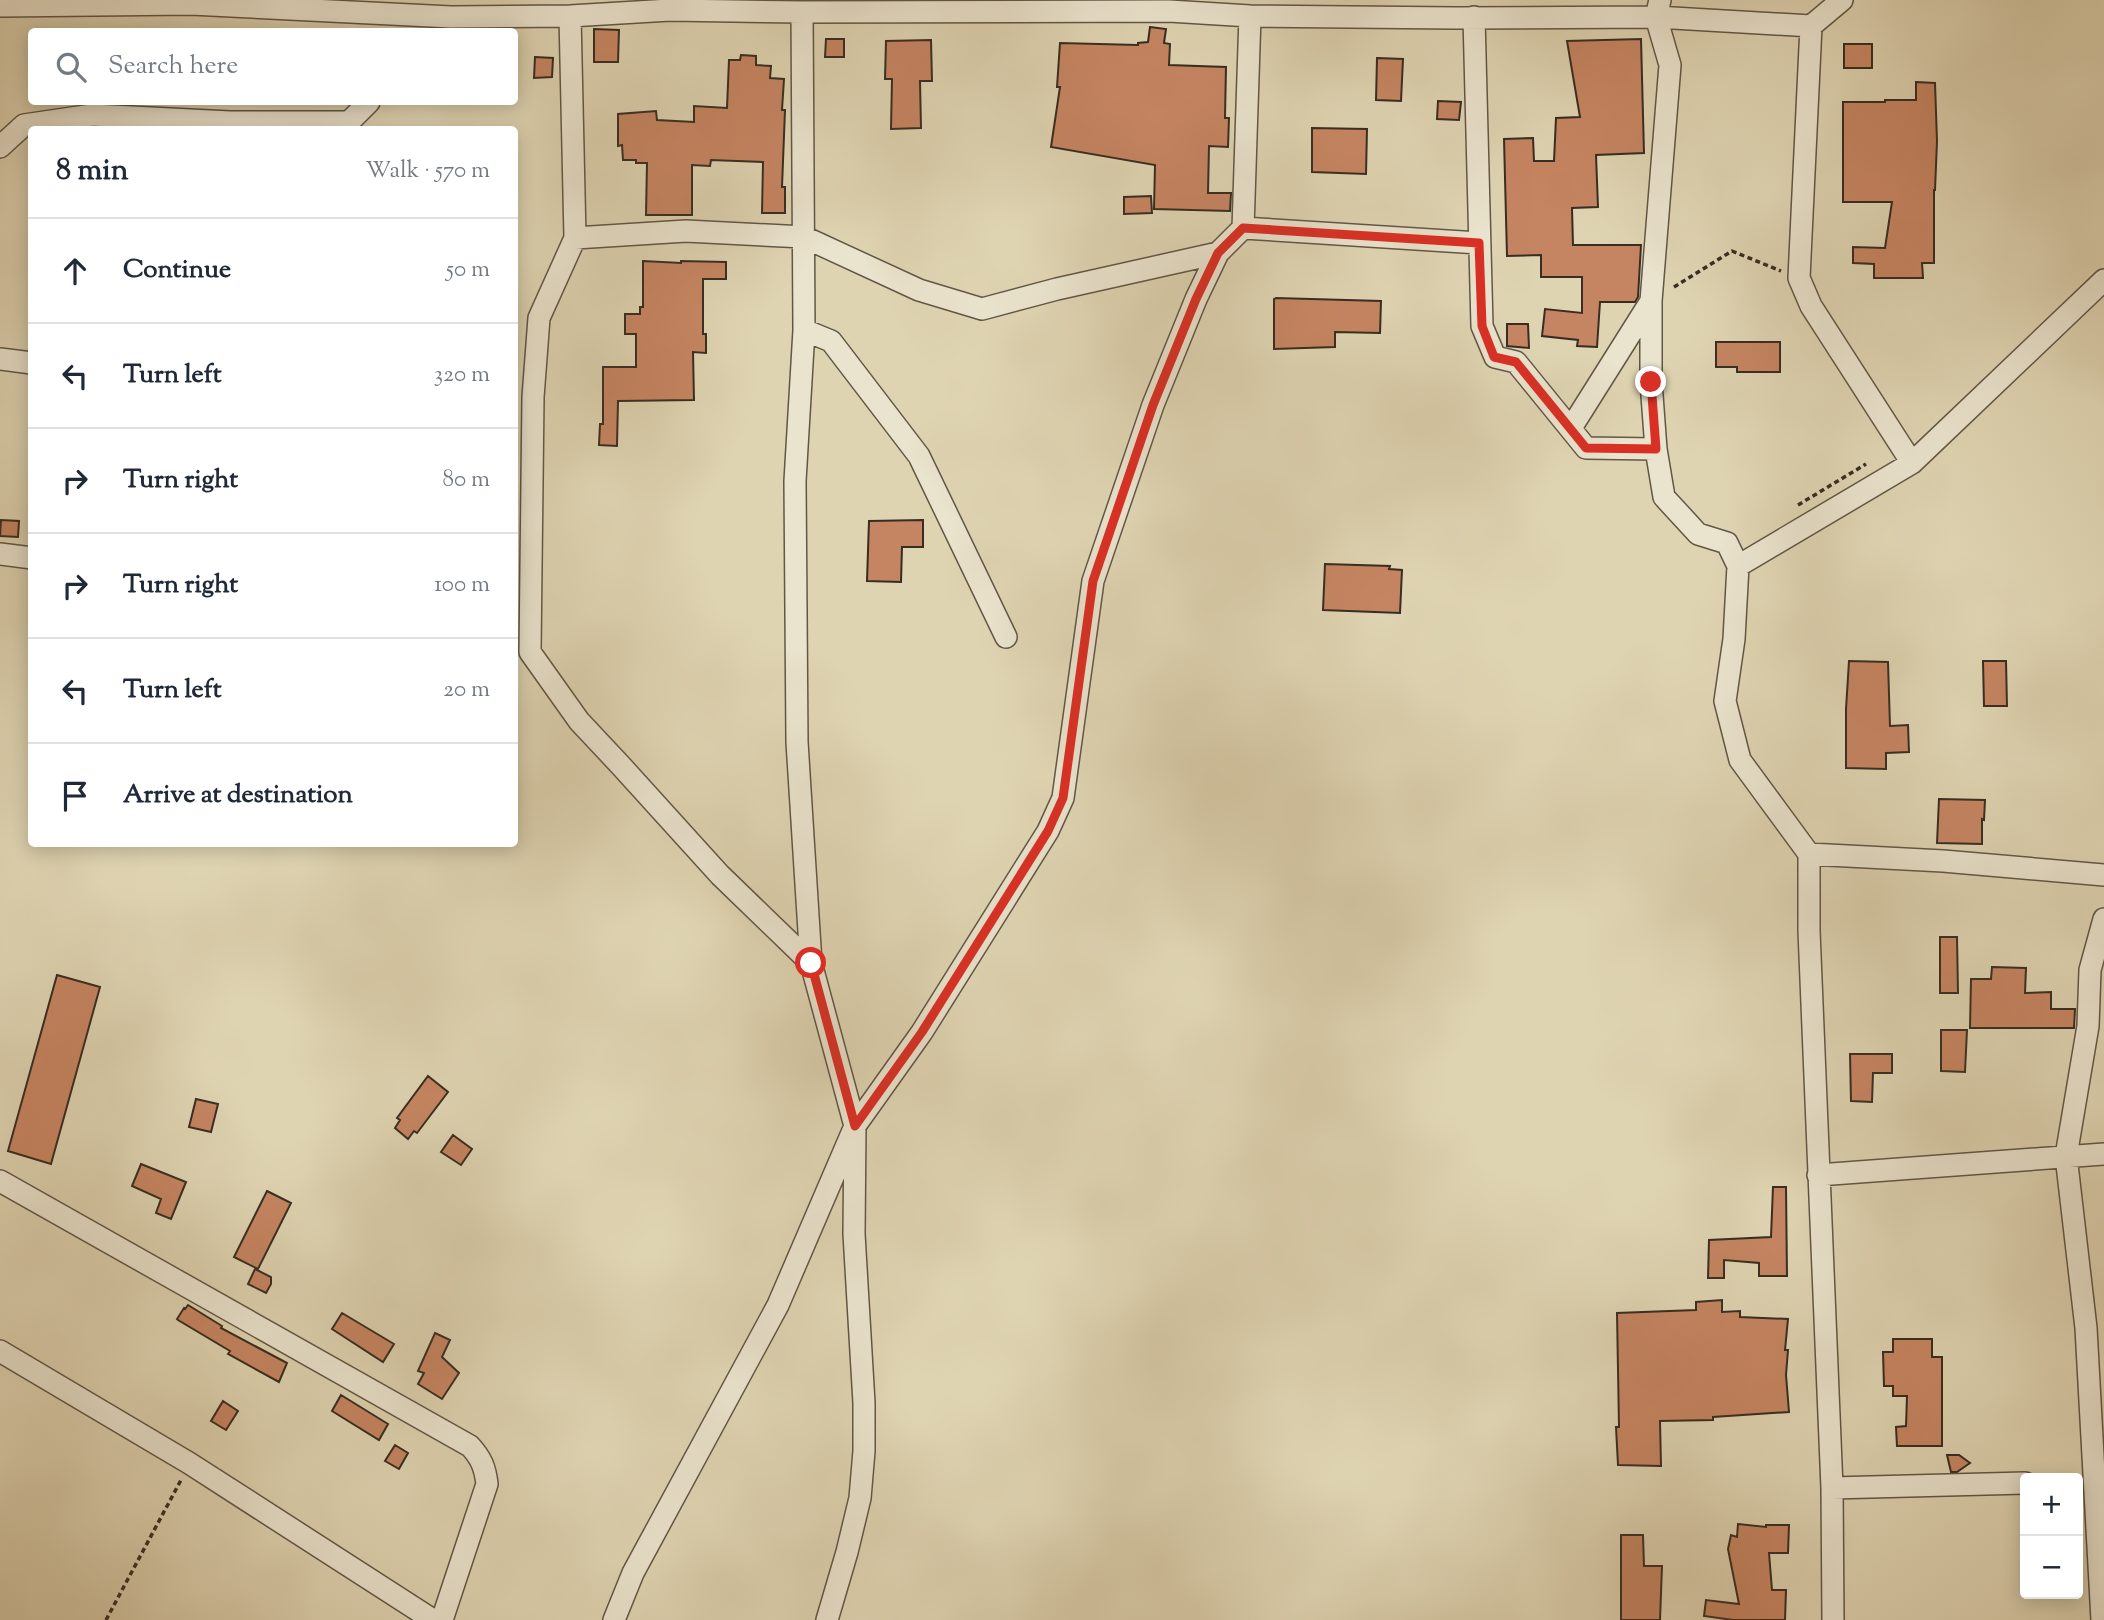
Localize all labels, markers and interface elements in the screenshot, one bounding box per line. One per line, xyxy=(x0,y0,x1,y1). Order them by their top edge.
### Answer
search box xyxy=(28,28,518,105)
icon: search xyxy=(52,48,90,86)
text: Search here xyxy=(108,48,238,85)
text: 8 min xyxy=(56,150,128,193)
text: Walk · 570 m xyxy=(365,155,490,188)
icon: ahead xyxy=(56,252,94,290)
text: Continue xyxy=(123,252,231,289)
text: 50 m xyxy=(446,254,490,287)
icon: left xyxy=(56,357,94,395)
text: Turn left xyxy=(123,357,222,394)
text: 320 m xyxy=(434,359,490,392)
route end xyxy=(1635,366,1666,397)
icon: right xyxy=(56,462,94,500)
text: Turn right xyxy=(123,462,238,499)
text: 80 m xyxy=(442,464,490,497)
icon: right xyxy=(56,567,94,605)
text: Turn right xyxy=(123,567,238,604)
text: 100 m xyxy=(434,569,490,602)
icon: left xyxy=(56,672,94,710)
text: Turn left xyxy=(123,672,222,709)
text: 20 m xyxy=(443,674,490,707)
icon: arrive xyxy=(56,777,94,815)
text: Arrive at destination xyxy=(123,777,353,814)
route start xyxy=(795,947,826,978)
map controls xyxy=(2020,1473,2083,1599)
button: + xyxy=(2020,1473,2083,1536)
button: − xyxy=(2020,1536,2083,1599)

